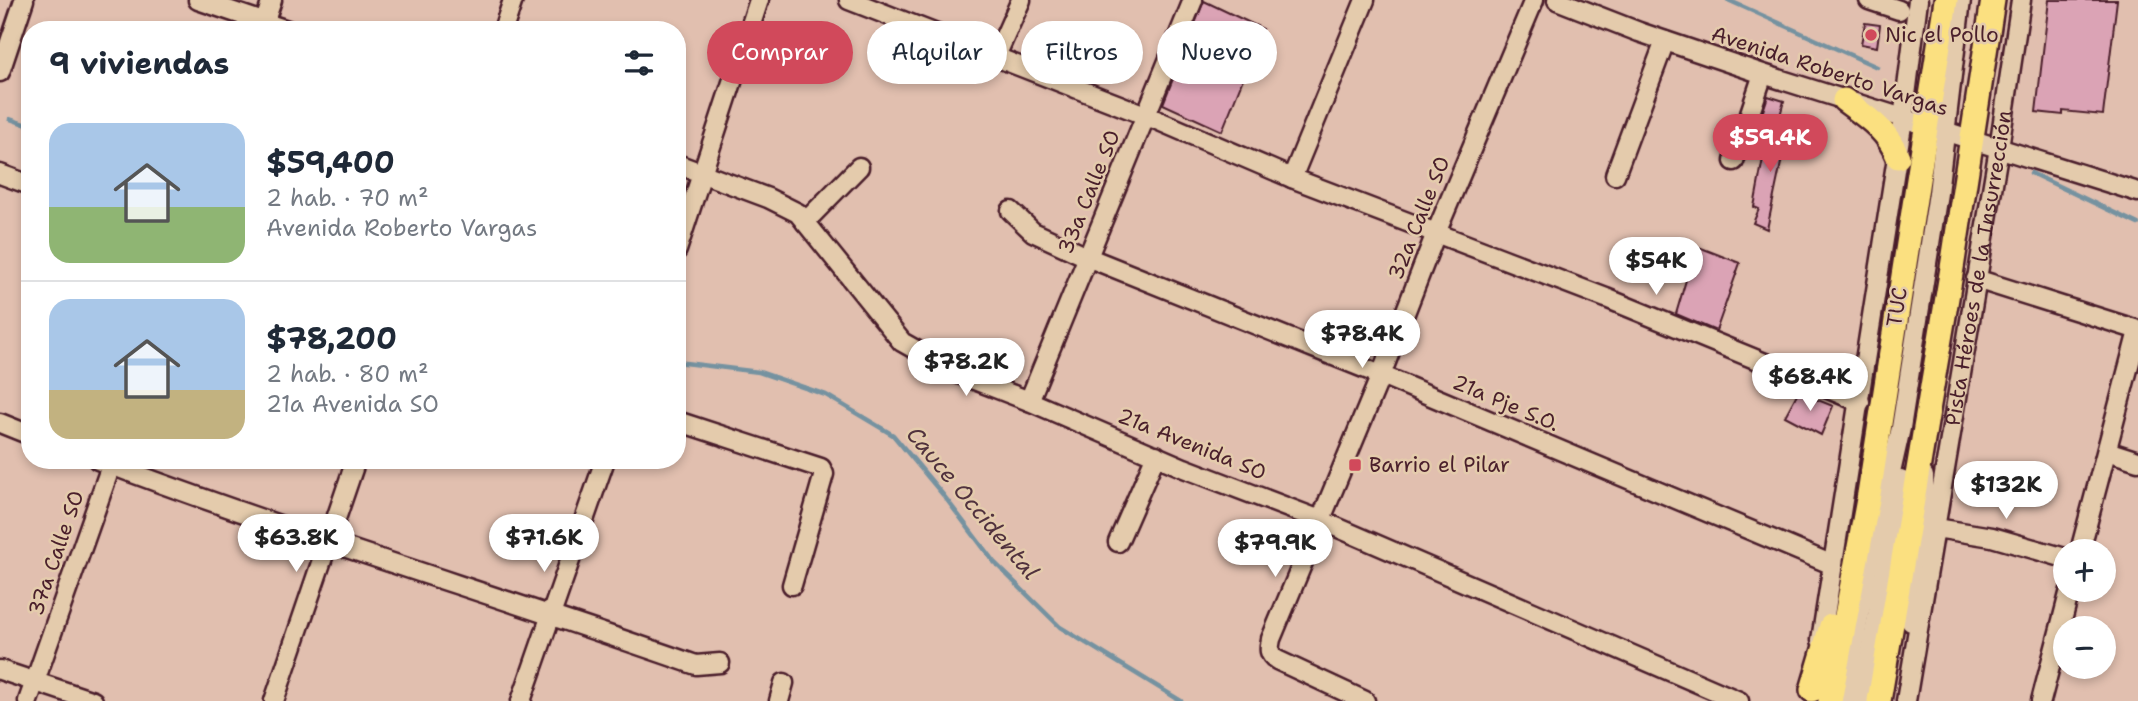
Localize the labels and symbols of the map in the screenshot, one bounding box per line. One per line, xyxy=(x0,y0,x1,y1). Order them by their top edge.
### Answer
street label: Avenida Roberto Vargas xyxy=(1708,19,1952,123)
place label: Nic el Pollo xyxy=(1885,21,1999,49)
marker: Nic el Pollo xyxy=(1863,27,1879,43)
street label: Pista Héroes de la Insurrección xyxy=(1939,108,2018,428)
pin: $59.4K xyxy=(1713,114,1827,174)
street label: 33a Calle SO xyxy=(1051,126,1127,258)
street label: 32a Calle SO xyxy=(1381,152,1457,284)
pin: $54K xyxy=(1615,238,1697,297)
street label: TUC xyxy=(1880,285,1914,329)
pin: $78.4K xyxy=(1305,310,1419,370)
pin: $78.2K xyxy=(909,338,1023,398)
pin: $68.4K xyxy=(1753,354,1867,413)
street label: 21a Pje S.O. xyxy=(1448,368,1564,438)
street label: 21a Avenida SO xyxy=(1114,401,1270,487)
water label: Cauce Occidental xyxy=(900,420,1046,586)
place label: Barrio el Pilar xyxy=(1369,451,1510,479)
marker: Barrio el Pilar xyxy=(1347,457,1363,473)
pin: $132K xyxy=(1957,462,2055,521)
street label: 37a Calle SO xyxy=(22,487,90,619)
pin: $63.8K xyxy=(239,514,353,574)
pin: $71.6K xyxy=(487,514,601,574)
pin: $79.9K xyxy=(1218,520,1332,579)

